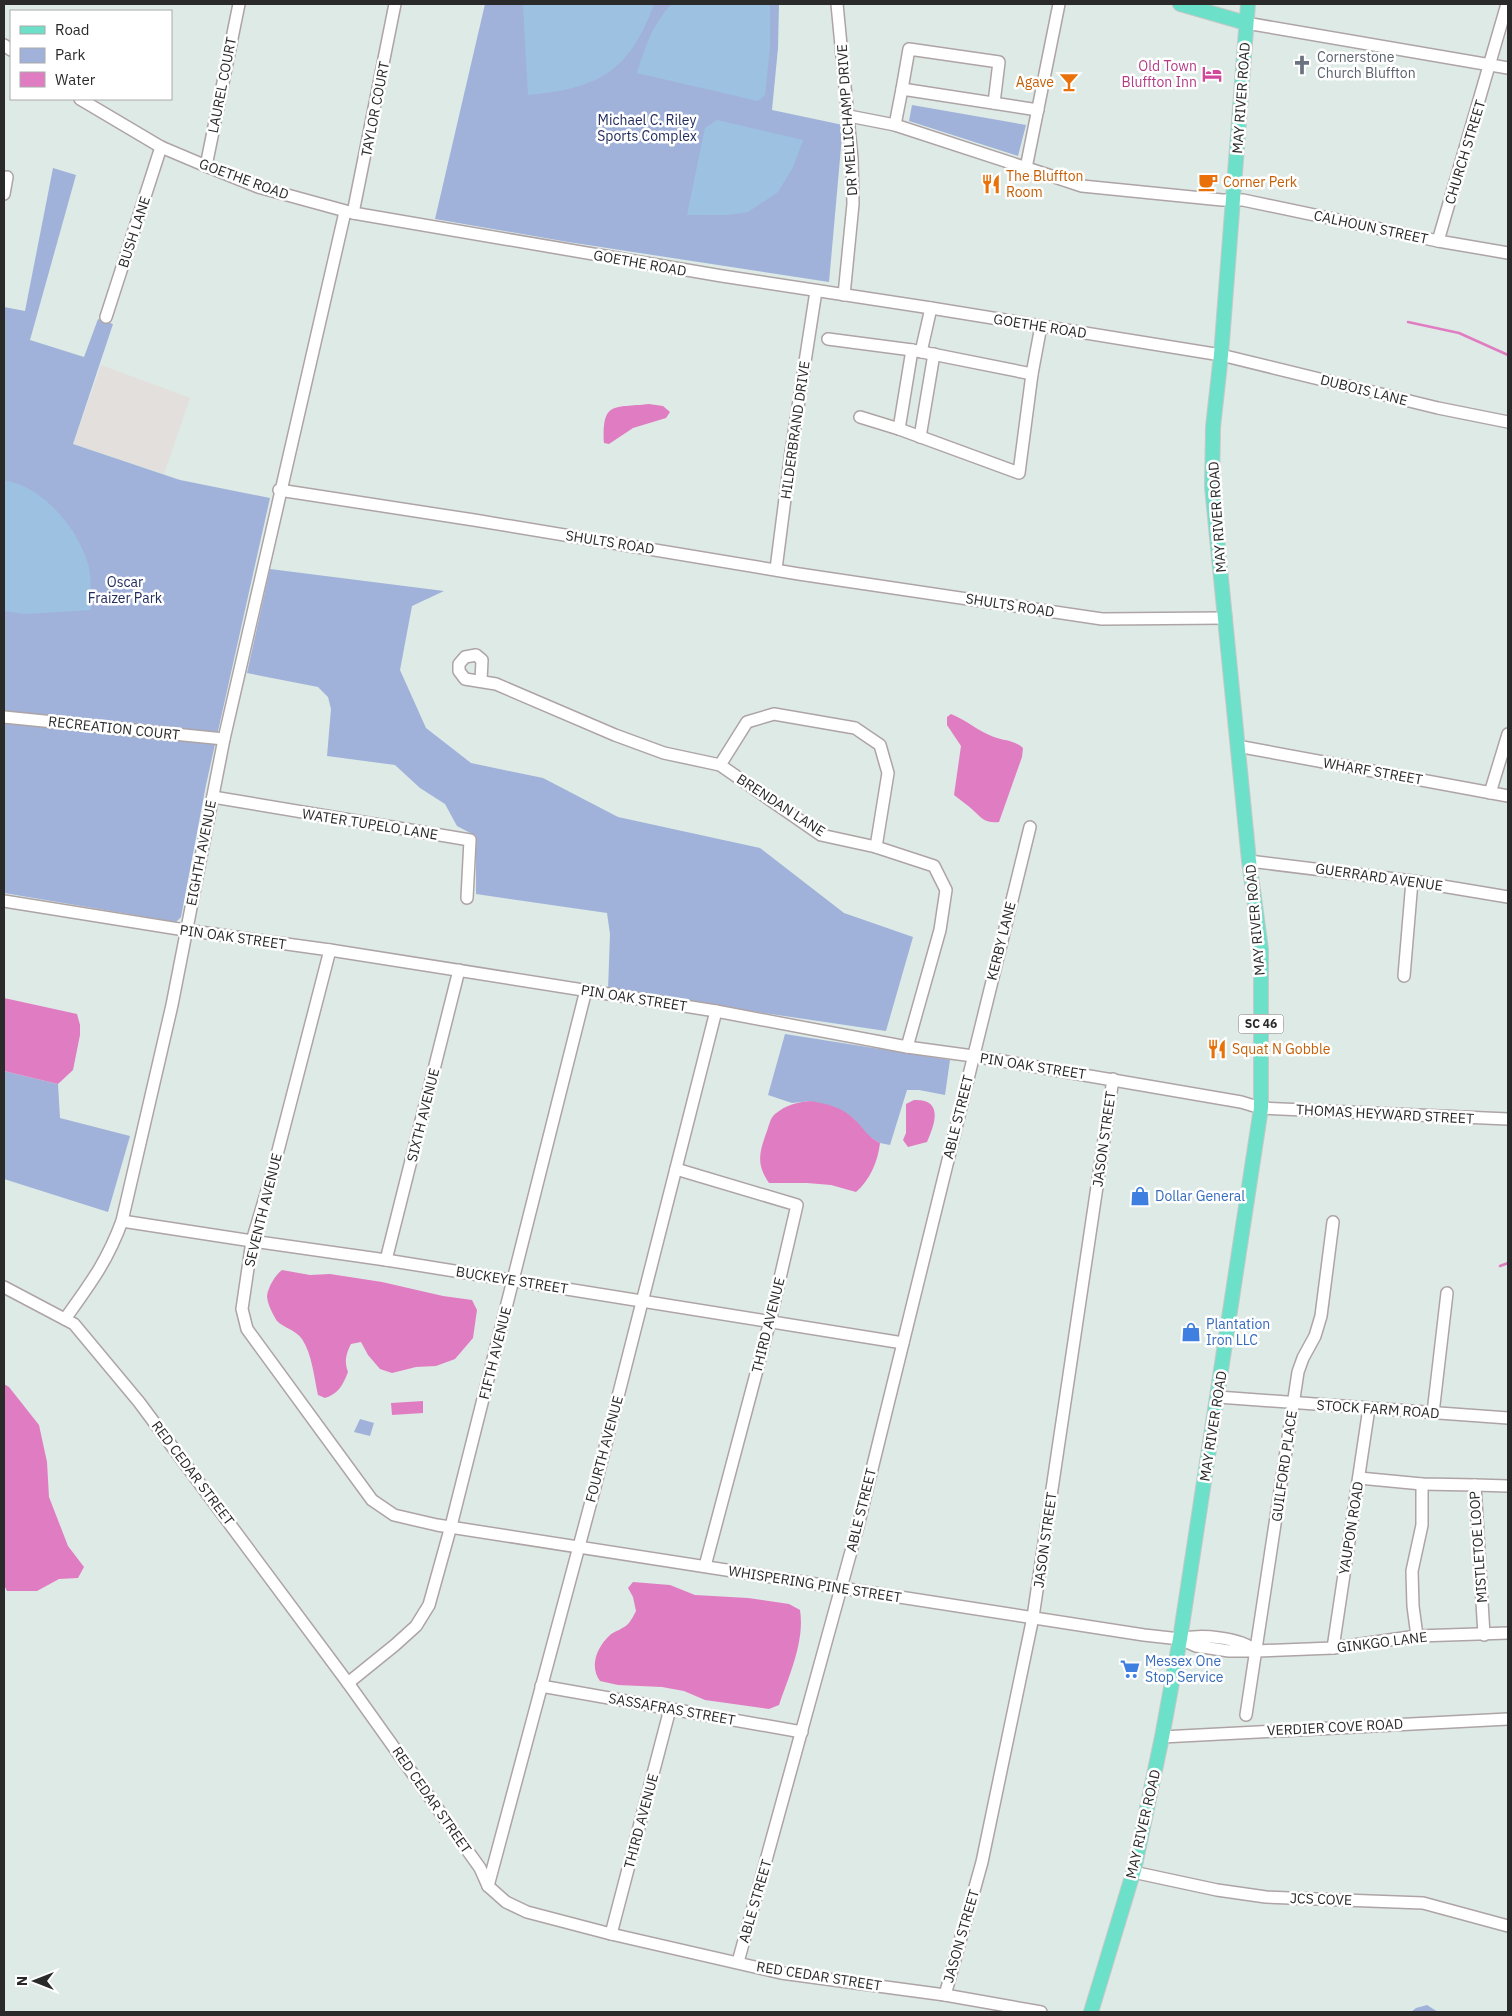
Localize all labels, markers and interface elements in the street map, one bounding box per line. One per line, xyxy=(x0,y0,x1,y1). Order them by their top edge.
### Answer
legend xyxy=(10,10,172,100)
text: Road xyxy=(55,20,90,39)
street label: LAUREL COURT xyxy=(204,35,240,135)
street label: MAY RIVER ROAD xyxy=(1228,42,1254,154)
street label: DR MELLICHAMP DRIVE xyxy=(833,43,861,197)
text: Park xyxy=(55,45,85,64)
place label: Cornerstone Church Bluffton xyxy=(1317,48,1416,82)
church icon: Cornerstone Church Bluffton xyxy=(1291,54,1313,76)
place label: Old Town Bluffton Inn xyxy=(1122,57,1197,91)
street label: TAYLOR COURT xyxy=(357,60,393,158)
hotel icon: Old Town Bluffton Inn xyxy=(1201,63,1223,85)
text: Water xyxy=(55,70,96,89)
bar icon: Agave xyxy=(1058,71,1080,93)
place label: Agave xyxy=(1016,73,1054,91)
street label: CHURCH STREET xyxy=(1441,98,1489,206)
park label: Michael C. Riley Sports Complex xyxy=(597,111,697,145)
street label: GOETHE ROAD xyxy=(197,154,291,204)
place label: The Bluffton Room xyxy=(1006,167,1084,201)
cafe icon: Corner Perk xyxy=(1197,171,1219,193)
restaurant icon: The Bluffton Room xyxy=(980,173,1002,195)
place label: Corner Perk xyxy=(1223,173,1298,191)
street label: BUSH LANE xyxy=(114,194,154,270)
street label: CALHOUN STREET xyxy=(1312,206,1430,248)
street label: GOETHE ROAD xyxy=(592,246,688,280)
street label: GOETHE ROAD xyxy=(992,310,1088,342)
street label: HILDERBRAND DRIVE xyxy=(776,360,814,500)
street label: DUBOIS LANE xyxy=(1319,370,1409,410)
street label: MAY RIVER ROAD xyxy=(1204,461,1230,573)
street label: SHULTS ROAD xyxy=(564,526,656,558)
park label: Oscar Fraizer Park xyxy=(88,573,163,607)
street label: SHULTS ROAD xyxy=(964,589,1056,621)
street label: RECREATION COURT xyxy=(47,712,181,744)
street label: WHARF STREET xyxy=(1322,753,1424,789)
street label: BRENDAN LANE xyxy=(733,770,829,840)
street label: EIGHTH AVENUE xyxy=(182,799,220,907)
street label: WATER TUPELO LANE xyxy=(301,804,439,844)
street label: GUERRARD AVENUE xyxy=(1314,859,1444,895)
street label: MAY RIVER ROAD xyxy=(1241,864,1269,976)
street label: KERBY LANE xyxy=(983,900,1019,982)
street label: PIN OAK STREET xyxy=(179,921,287,953)
street label: PIN OAK STREET xyxy=(580,981,688,1015)
road number: SC 46 xyxy=(1238,1014,1284,1034)
restaurant icon: Squat N Gobble xyxy=(1206,1038,1228,1060)
place label: Squat N Gobble xyxy=(1232,1040,1331,1058)
street label: PIN OAK STREET xyxy=(979,1049,1087,1083)
street label: SIXTH AVENUE xyxy=(403,1066,443,1164)
street label: ABLE STREET xyxy=(939,1073,977,1161)
street label: JASON STREET xyxy=(1088,1090,1120,1188)
street label: THOMAS HEYWARD STREET xyxy=(1296,1100,1474,1128)
street label: SEVENTH AVENUE xyxy=(240,1151,286,1269)
shop icon: Dollar General xyxy=(1129,1185,1151,1207)
place label: Dollar General xyxy=(1155,1187,1245,1205)
street label: BUCKEYE STREET xyxy=(455,1262,569,1298)
street label: THIRD AVENUE xyxy=(747,1275,789,1375)
street label: FIFTH AVENUE xyxy=(475,1305,515,1401)
place label: Plantation Iron LLC xyxy=(1206,1315,1270,1349)
shop icon: Plantation Iron LLC xyxy=(1180,1321,1202,1343)
street label: MAY RIVER ROAD xyxy=(1195,1369,1231,1483)
street label: FOURTH AVENUE xyxy=(581,1394,627,1504)
street label: STOCK FARM ROAD xyxy=(1316,1396,1440,1422)
street label: GUILFORD PLACE xyxy=(1267,1409,1301,1523)
street label: RED CEDAR STREET xyxy=(148,1417,238,1529)
street label: ABLE STREET xyxy=(842,1466,880,1554)
street label: YAUPON ROAD xyxy=(1335,1480,1367,1576)
street label: MISTLETOE LOOP xyxy=(1465,1490,1491,1604)
street label: JASON STREET xyxy=(1029,1491,1061,1589)
street label: WHISPERING PINE STREET xyxy=(727,1561,903,1607)
street label: GINKGO LANE xyxy=(1336,1628,1428,1656)
place label: Messex One Stop Service xyxy=(1145,1652,1224,1686)
supermarket icon: Messex One Stop Service xyxy=(1119,1658,1141,1680)
street label: SASSAFRAS STREET xyxy=(607,1689,737,1729)
street label: VERDIER COVE ROAD xyxy=(1267,1714,1403,1740)
street label: RED CEDAR STREET xyxy=(388,1743,476,1857)
street label: MAY RIVER ROAD xyxy=(1122,1768,1164,1880)
street label: THIRD AVENUE xyxy=(620,1771,662,1871)
street label: ABLE STREET xyxy=(735,1857,775,1945)
street label: JASON STREET xyxy=(939,1887,983,1985)
street label: JCS COVE xyxy=(1290,1889,1352,1909)
north arrow xyxy=(10,1956,60,2006)
street label: RED CEDAR STREET xyxy=(755,1957,883,1995)
text: N xyxy=(13,1976,31,1986)

